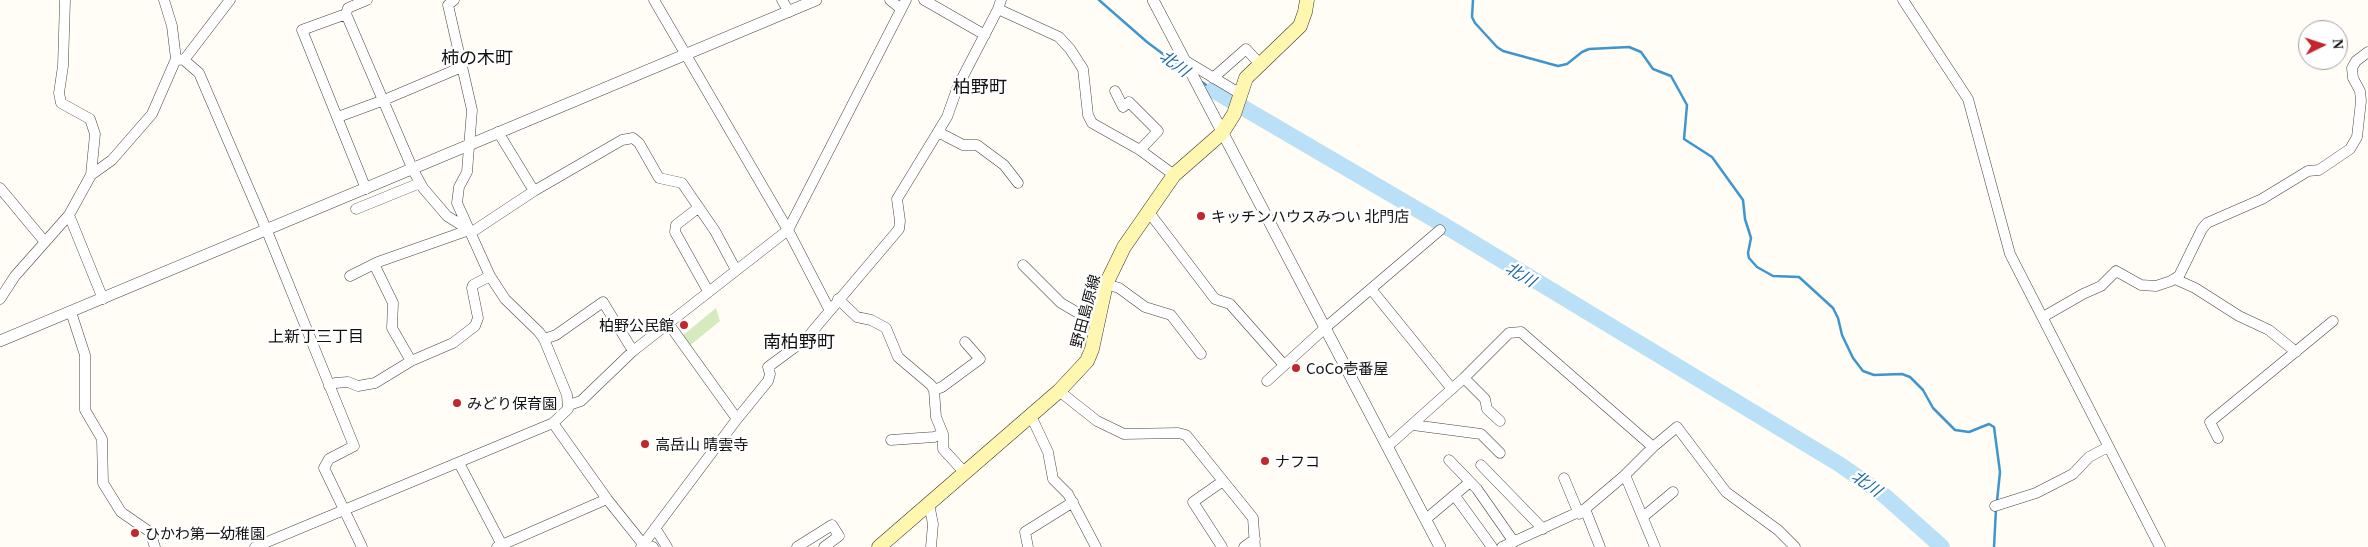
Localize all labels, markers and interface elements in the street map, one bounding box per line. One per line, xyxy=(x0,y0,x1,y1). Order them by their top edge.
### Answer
north arrow xyxy=(2298,20,2348,70)
text: N xyxy=(2330,38,2345,50)
district label: 柿の木町 xyxy=(441,46,513,68)
water label: 北川 xyxy=(1156,46,1194,80)
district label: 柏野町 xyxy=(953,75,1007,97)
place label: キッチンハウスみつい 北門店 xyxy=(1211,207,1409,225)
marker: キッチンハウスみつい 北門店 xyxy=(1195,210,1207,222)
water label: 北川 xyxy=(1502,258,1540,290)
street label: 野田島原線 xyxy=(1067,272,1103,350)
place label: 柏野公民館 xyxy=(599,316,674,334)
marker: 柏野公民館 xyxy=(678,319,690,331)
district label: 上新丁三丁目 xyxy=(268,326,364,346)
district label: 南柏野町 xyxy=(763,330,835,352)
place label: CoCo壱番屋 xyxy=(1306,359,1388,377)
marker: CoCo壱番屋 xyxy=(1290,362,1302,374)
place label: みどり保育園 xyxy=(467,394,557,412)
marker: みどり保育園 xyxy=(451,397,463,409)
place label: 高岳山 晴雲寺 xyxy=(655,435,748,453)
marker: 高岳山 晴雲寺 xyxy=(639,438,651,450)
place label: ナフコ xyxy=(1275,452,1320,470)
marker: ナフコ xyxy=(1259,455,1271,467)
water label: 北川 xyxy=(1848,466,1886,500)
place label: ひかわ第一幼稚園 xyxy=(145,524,265,542)
marker: ひかわ第一幼稚園 xyxy=(129,527,141,539)

